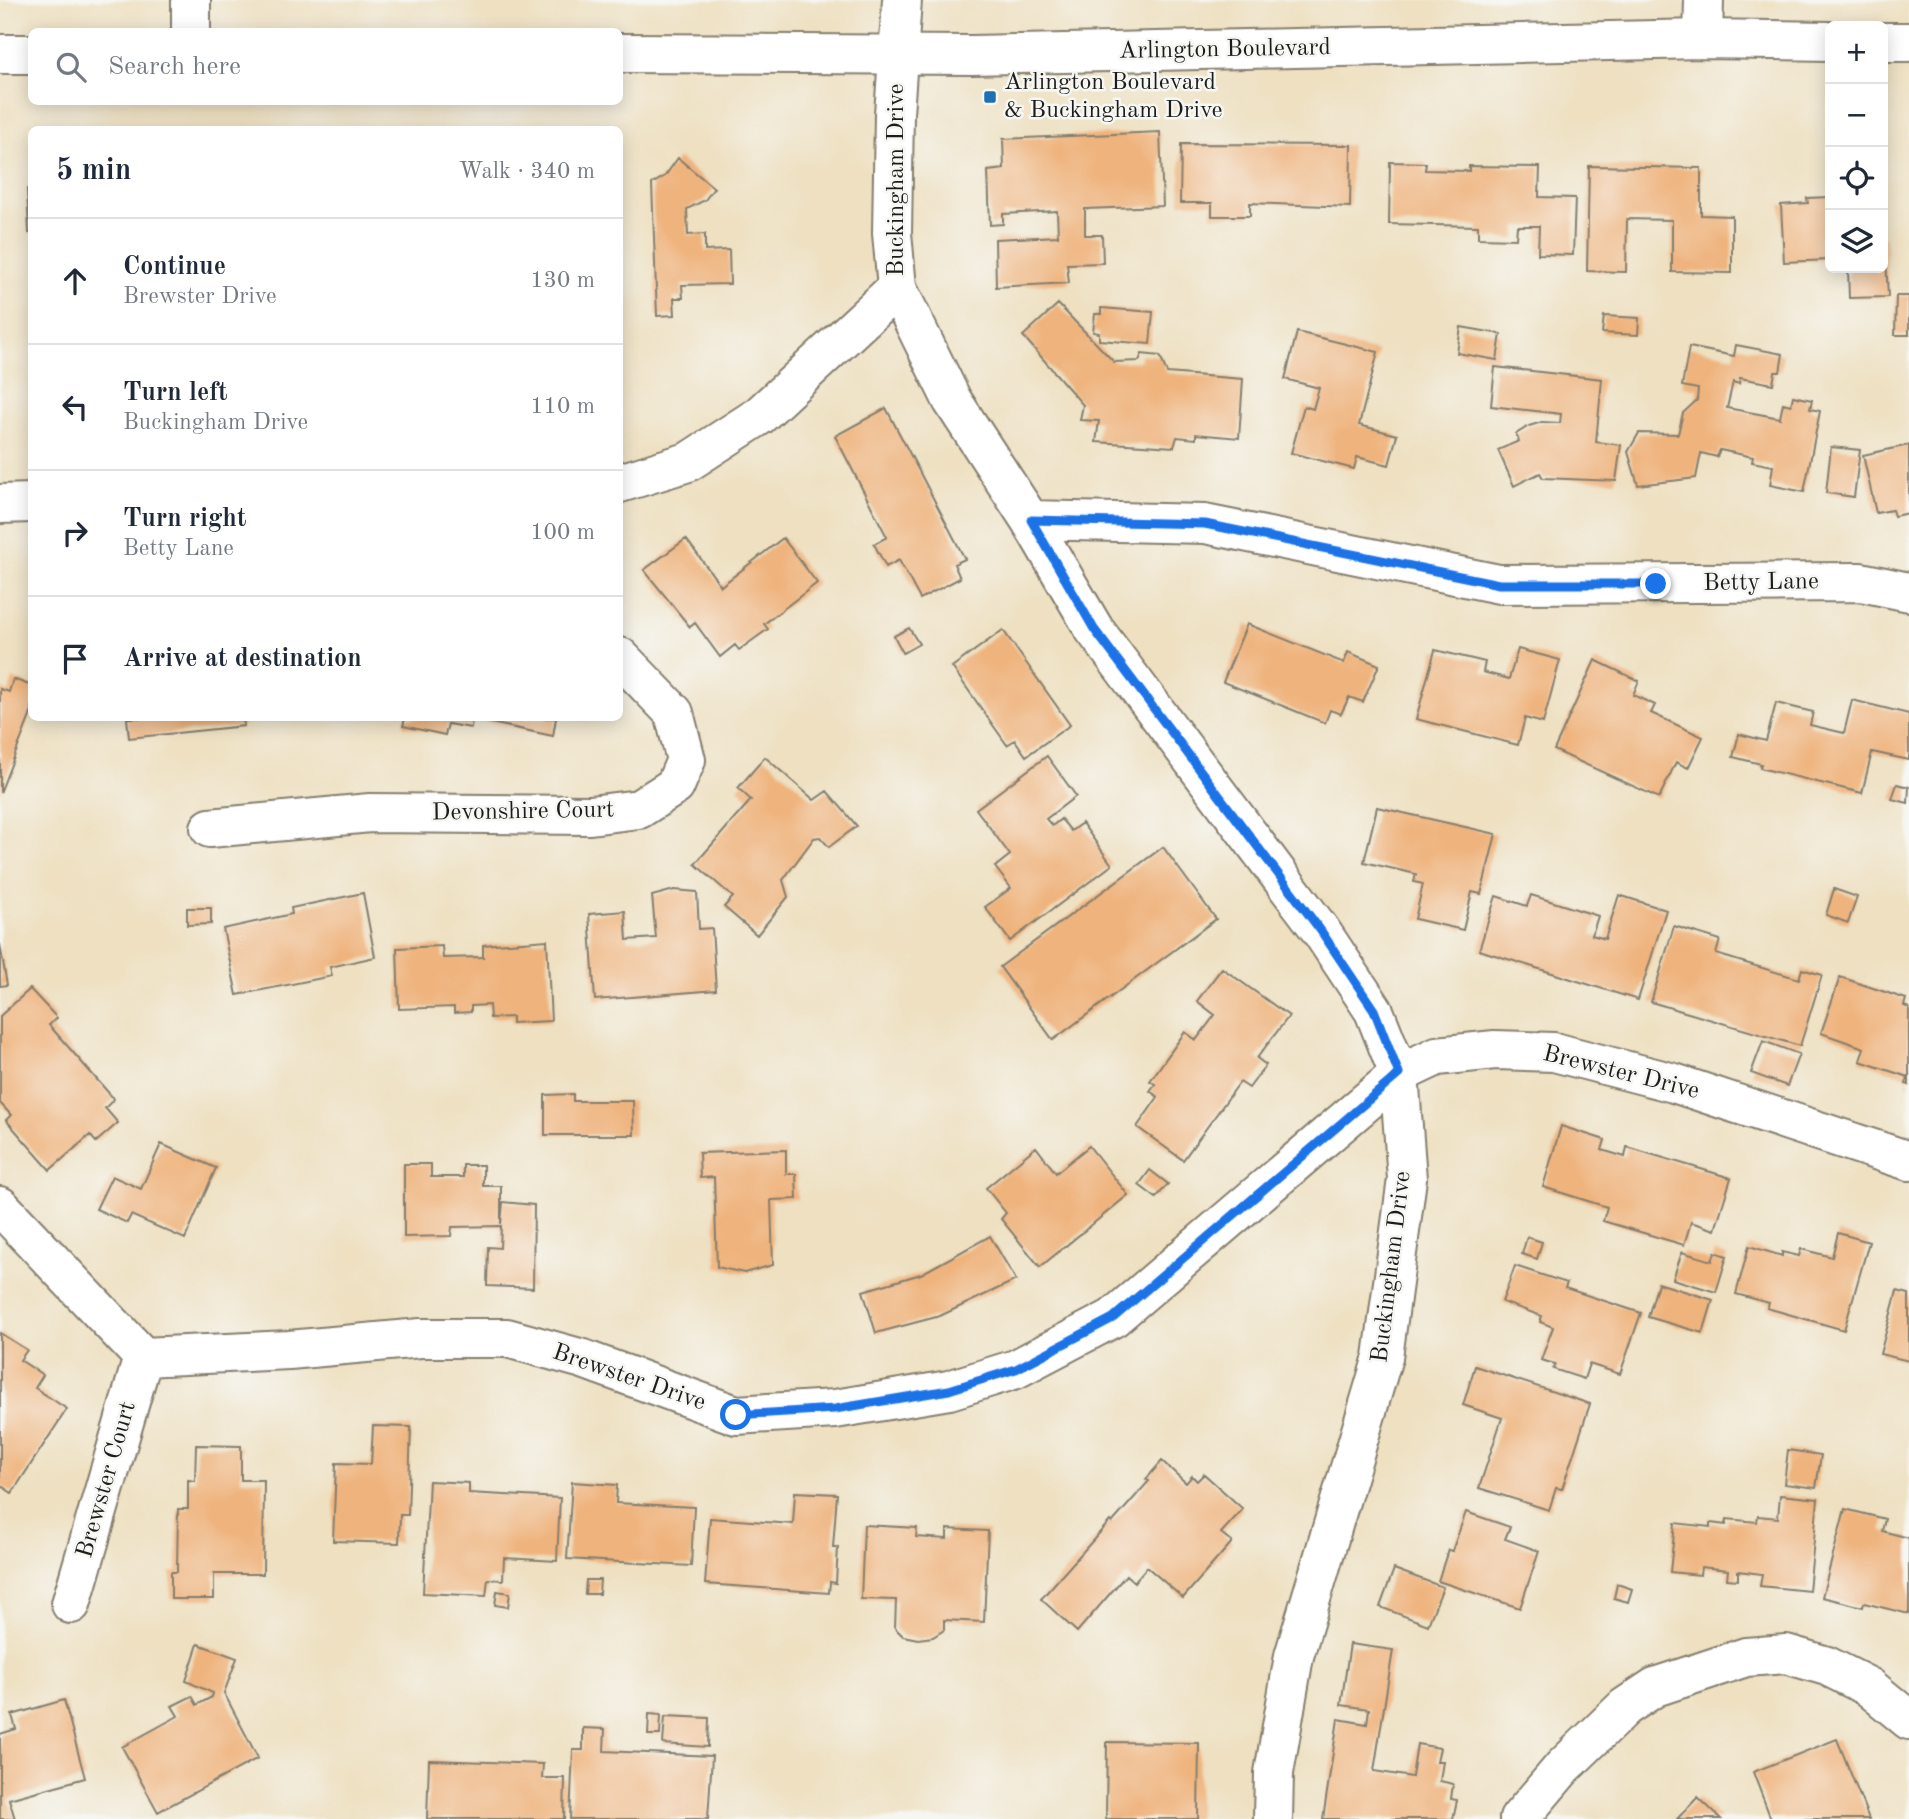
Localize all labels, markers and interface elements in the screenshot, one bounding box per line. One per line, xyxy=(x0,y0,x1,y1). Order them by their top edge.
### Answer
map controls xyxy=(1825,21,1888,273)
button: + xyxy=(1825,21,1888,84)
search box xyxy=(28,28,623,105)
street label: Arlington Boulevard xyxy=(1119,36,1331,64)
icon: search xyxy=(52,48,90,86)
text: Search here xyxy=(108,54,241,80)
place label: Arlington Boulevard & Buckingham Drive xyxy=(1004,71,1223,123)
street label: Buckingham Drive xyxy=(885,83,909,277)
button: − xyxy=(1825,84,1888,147)
marker: Arlington Boulevard & Buckingham Drive xyxy=(982,89,998,105)
button: locate xyxy=(1825,147,1888,210)
text: 5 min xyxy=(56,156,131,186)
text: Walk · 340 m xyxy=(459,160,595,183)
button: layers xyxy=(1825,210,1888,273)
text: Continue xyxy=(123,254,226,280)
icon: ahead xyxy=(56,262,94,300)
text: 130 m xyxy=(530,269,595,292)
text: Brewster Drive xyxy=(123,285,276,308)
text: Turn left xyxy=(123,380,228,406)
icon: left xyxy=(56,388,94,426)
text: 110 m xyxy=(530,395,595,418)
text: Buckingham Drive xyxy=(123,411,308,434)
text: Turn right xyxy=(123,506,246,532)
icon: right xyxy=(56,514,94,552)
text: 100 m xyxy=(530,521,595,544)
text: Betty Lane xyxy=(123,537,234,560)
route end xyxy=(1640,568,1671,599)
street label: Betty Lane xyxy=(1703,570,1819,596)
icon: arrive xyxy=(56,640,94,678)
text: Arrive at destination xyxy=(123,646,362,672)
street label: Devonshire Court xyxy=(431,798,615,826)
street label: Brewster Drive xyxy=(1540,1042,1702,1104)
street label: Buckingham Drive xyxy=(1368,1170,1416,1364)
street label: Brewster Drive xyxy=(549,1341,709,1415)
street label: Brewster Court xyxy=(73,1399,141,1561)
route start xyxy=(720,1399,751,1430)

